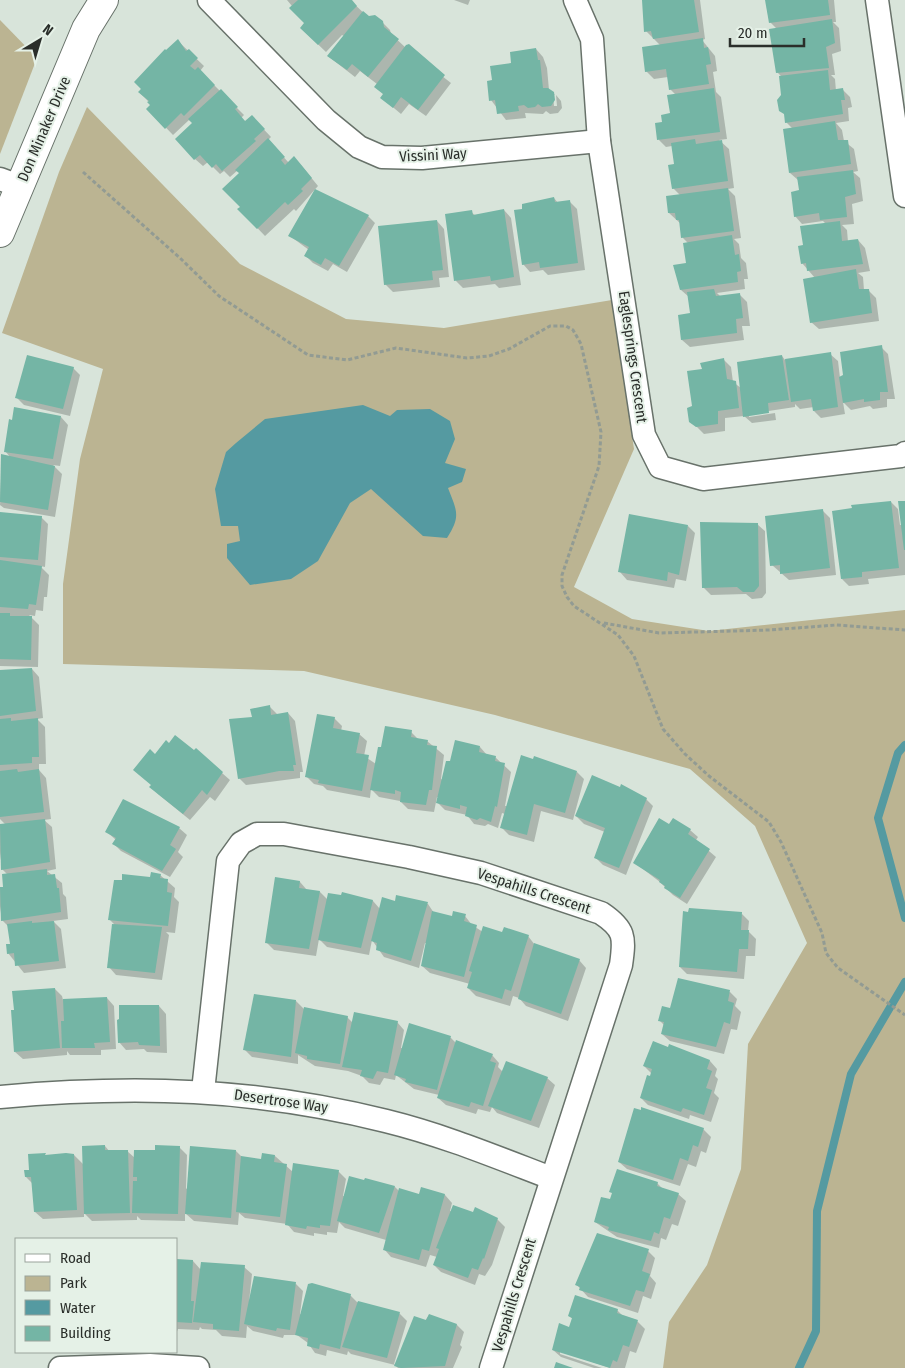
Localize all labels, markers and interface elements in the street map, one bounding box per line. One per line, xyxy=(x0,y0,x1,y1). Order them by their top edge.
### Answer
north arrow xyxy=(15,15,65,65)
scale bar xyxy=(730,15,804,47)
text: N xyxy=(39,21,56,39)
text: 20 m xyxy=(738,24,768,42)
street label: Don Minaker Drive xyxy=(14,74,74,184)
street label: Vissini Way xyxy=(399,144,468,166)
street label: Eaglesprings Crescent xyxy=(615,290,651,424)
street label: Vespahills Crescent xyxy=(475,864,593,918)
street label: Desertrose Way xyxy=(233,1085,329,1117)
street label: Vespahills Crescent xyxy=(488,1236,540,1354)
legend xyxy=(15,1238,178,1353)
text: Road xyxy=(60,1249,91,1267)
text: Park xyxy=(60,1274,87,1292)
text: Water xyxy=(60,1299,96,1317)
text: Building xyxy=(60,1324,111,1342)

